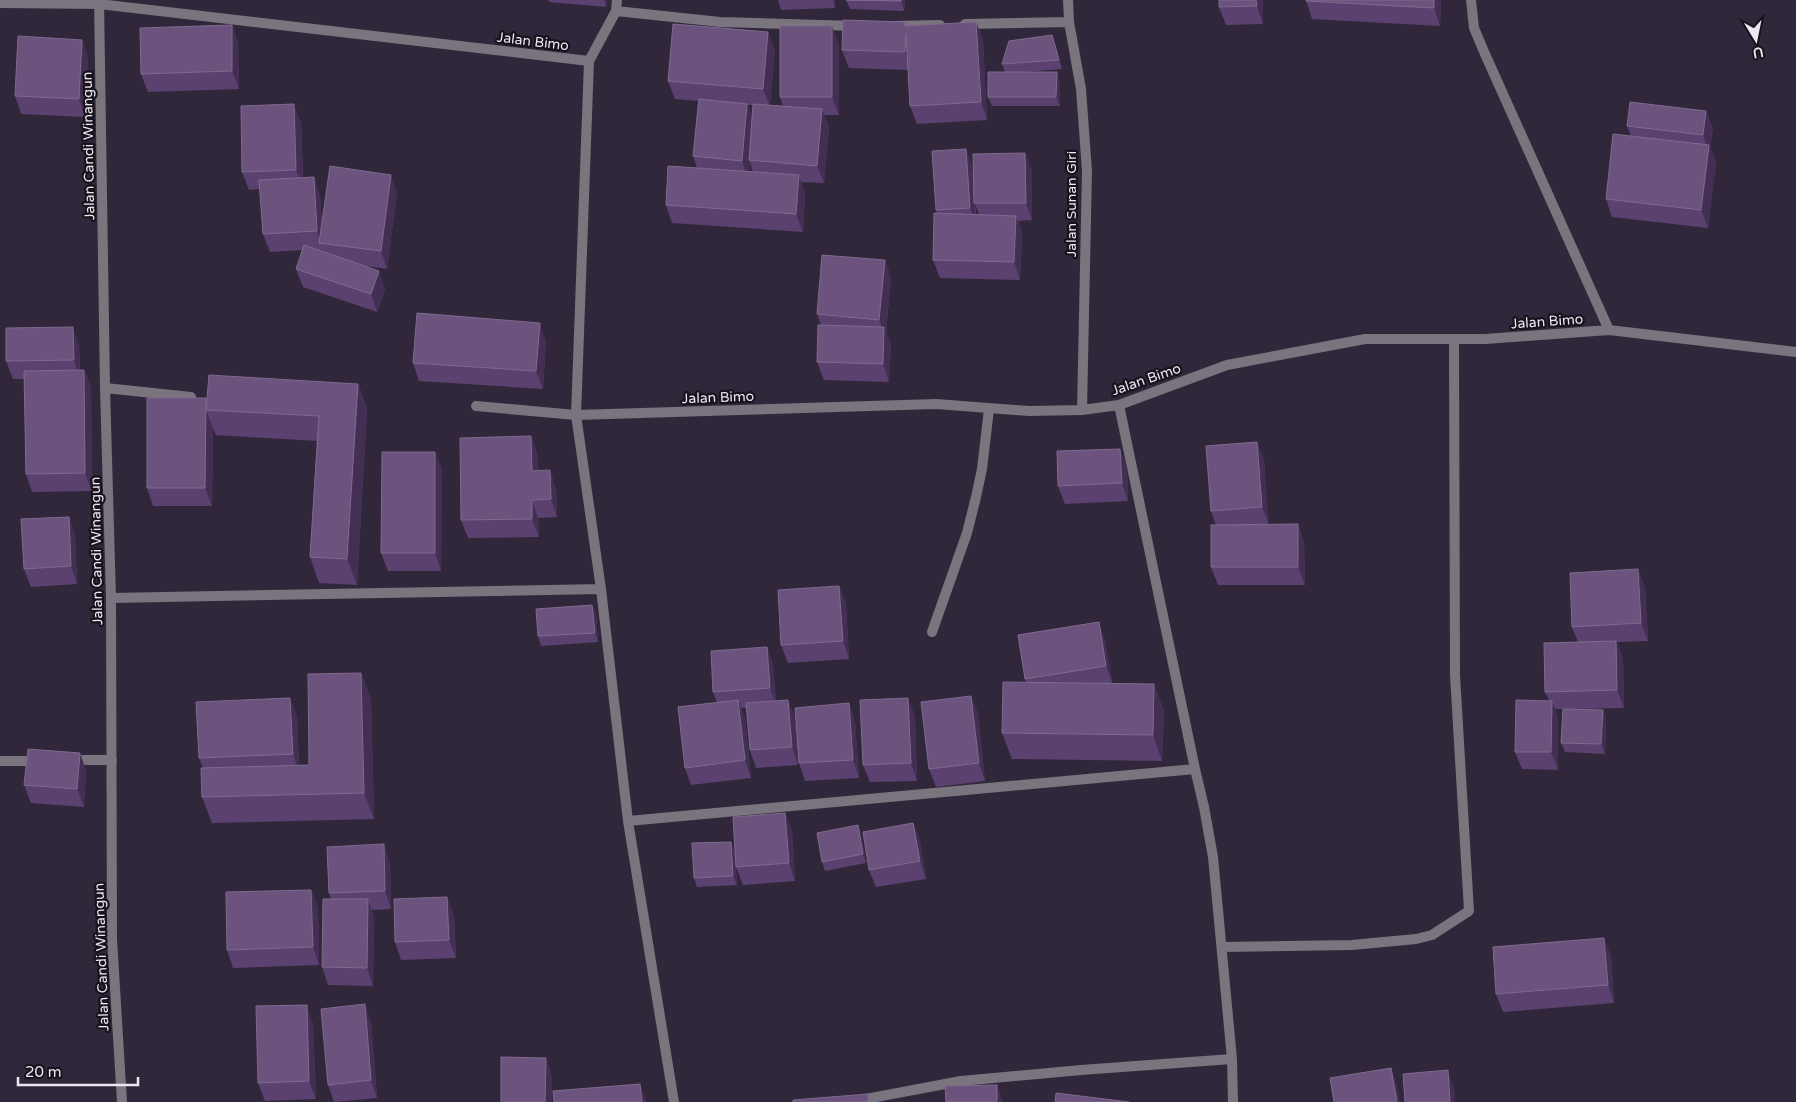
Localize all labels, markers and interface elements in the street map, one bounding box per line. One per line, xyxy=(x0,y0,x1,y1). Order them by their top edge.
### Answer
north arrow xyxy=(1731,15,1781,65)
street label: Jalan Bimo xyxy=(496,29,570,54)
text: U xyxy=(1751,43,1765,62)
street label: Jalan Candi Winangun xyxy=(79,72,98,220)
street label: Jalan Sunan Giri xyxy=(1063,151,1080,257)
street label: Jalan Bimo xyxy=(1510,310,1584,333)
street label: Jalan Bimo xyxy=(1109,360,1183,399)
street label: Jalan Bimo xyxy=(682,388,754,407)
street label: Jalan Candi Winangun xyxy=(87,477,106,625)
street label: Jalan Candi Winangun xyxy=(90,883,113,1031)
scale bar xyxy=(18,1054,138,1086)
text: 20 m xyxy=(25,1063,62,1081)

